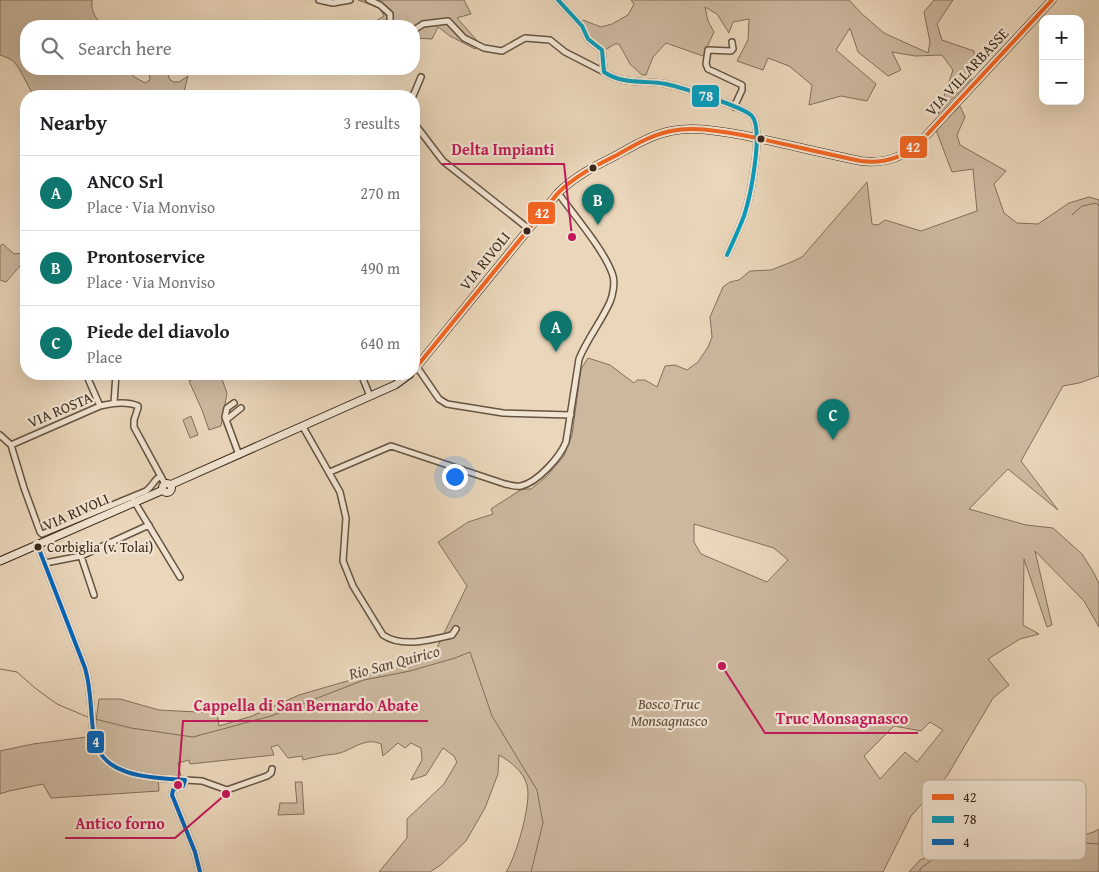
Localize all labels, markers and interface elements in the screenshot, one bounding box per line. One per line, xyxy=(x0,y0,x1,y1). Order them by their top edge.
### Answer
map controls xyxy=(1039,15,1084,105)
button: + xyxy=(1039,15,1084,60)
search box xyxy=(20,20,420,75)
street label: VIA VILLARBASSE xyxy=(920,23,1013,120)
icon: search xyxy=(38,34,66,62)
text: Search here xyxy=(78,34,172,62)
button: − xyxy=(1039,60,1084,105)
line badge: 78 xyxy=(691,84,720,108)
text: 78 xyxy=(699,86,713,106)
text: Nearby xyxy=(40,107,107,138)
text: 3 results xyxy=(343,111,400,135)
callout: Delta Impianti xyxy=(441,133,564,164)
unlabelled marker xyxy=(756,134,766,144)
line badge: 42 xyxy=(899,135,928,159)
text: Delta Impianti xyxy=(452,137,554,161)
text: 42 xyxy=(906,137,920,157)
unlabelled marker xyxy=(588,163,598,173)
text: ANCO Srl xyxy=(87,167,163,195)
text: A xyxy=(51,181,61,205)
text: 270 m xyxy=(360,181,400,205)
pin: B xyxy=(582,184,614,225)
text: Place · Via Monviso xyxy=(87,195,215,219)
line badge: 42 xyxy=(527,201,556,225)
text: 42 xyxy=(535,203,549,223)
unlabelled marker xyxy=(522,226,532,236)
street label: VIA RIVOLI xyxy=(454,227,515,295)
text: Prontoservice xyxy=(87,242,205,270)
text: B xyxy=(51,256,61,280)
text: 490 m xyxy=(360,256,400,280)
text: Place · Via Monviso xyxy=(87,270,215,294)
pin: A xyxy=(540,311,572,352)
text: Piede del diavolo xyxy=(87,317,230,345)
text: C xyxy=(51,331,61,355)
text: 640 m xyxy=(360,331,400,355)
text: Place xyxy=(87,345,122,369)
street label: VIA ROSTA xyxy=(24,386,95,433)
pin: C xyxy=(817,399,849,440)
your location xyxy=(442,464,468,490)
street label: VIA RIVOLI xyxy=(39,488,112,535)
place label: Corbiglia (v. Tolai) xyxy=(47,537,153,557)
marker: Corbiglia (v. Tolai) xyxy=(33,542,43,552)
water label: Rio San Quirico xyxy=(345,638,442,686)
callout: Cappella di San Bernardo Abate xyxy=(183,690,428,721)
text: Cappella di San Bernardo Abate xyxy=(194,693,418,717)
park label: Bosco Truc Monsagnasco xyxy=(631,693,708,731)
callout: Truc Monsagnasco xyxy=(765,702,918,733)
text: Truc Monsagnasco xyxy=(776,706,909,730)
line badge: 4 xyxy=(86,730,105,754)
text: 4 xyxy=(92,732,100,752)
legend xyxy=(922,780,1086,860)
text: 42 xyxy=(963,787,976,807)
callout: Antico forno xyxy=(65,807,175,838)
text: 78 xyxy=(963,809,977,829)
text: Antico forno xyxy=(75,811,165,835)
text: 4 xyxy=(963,832,970,852)

